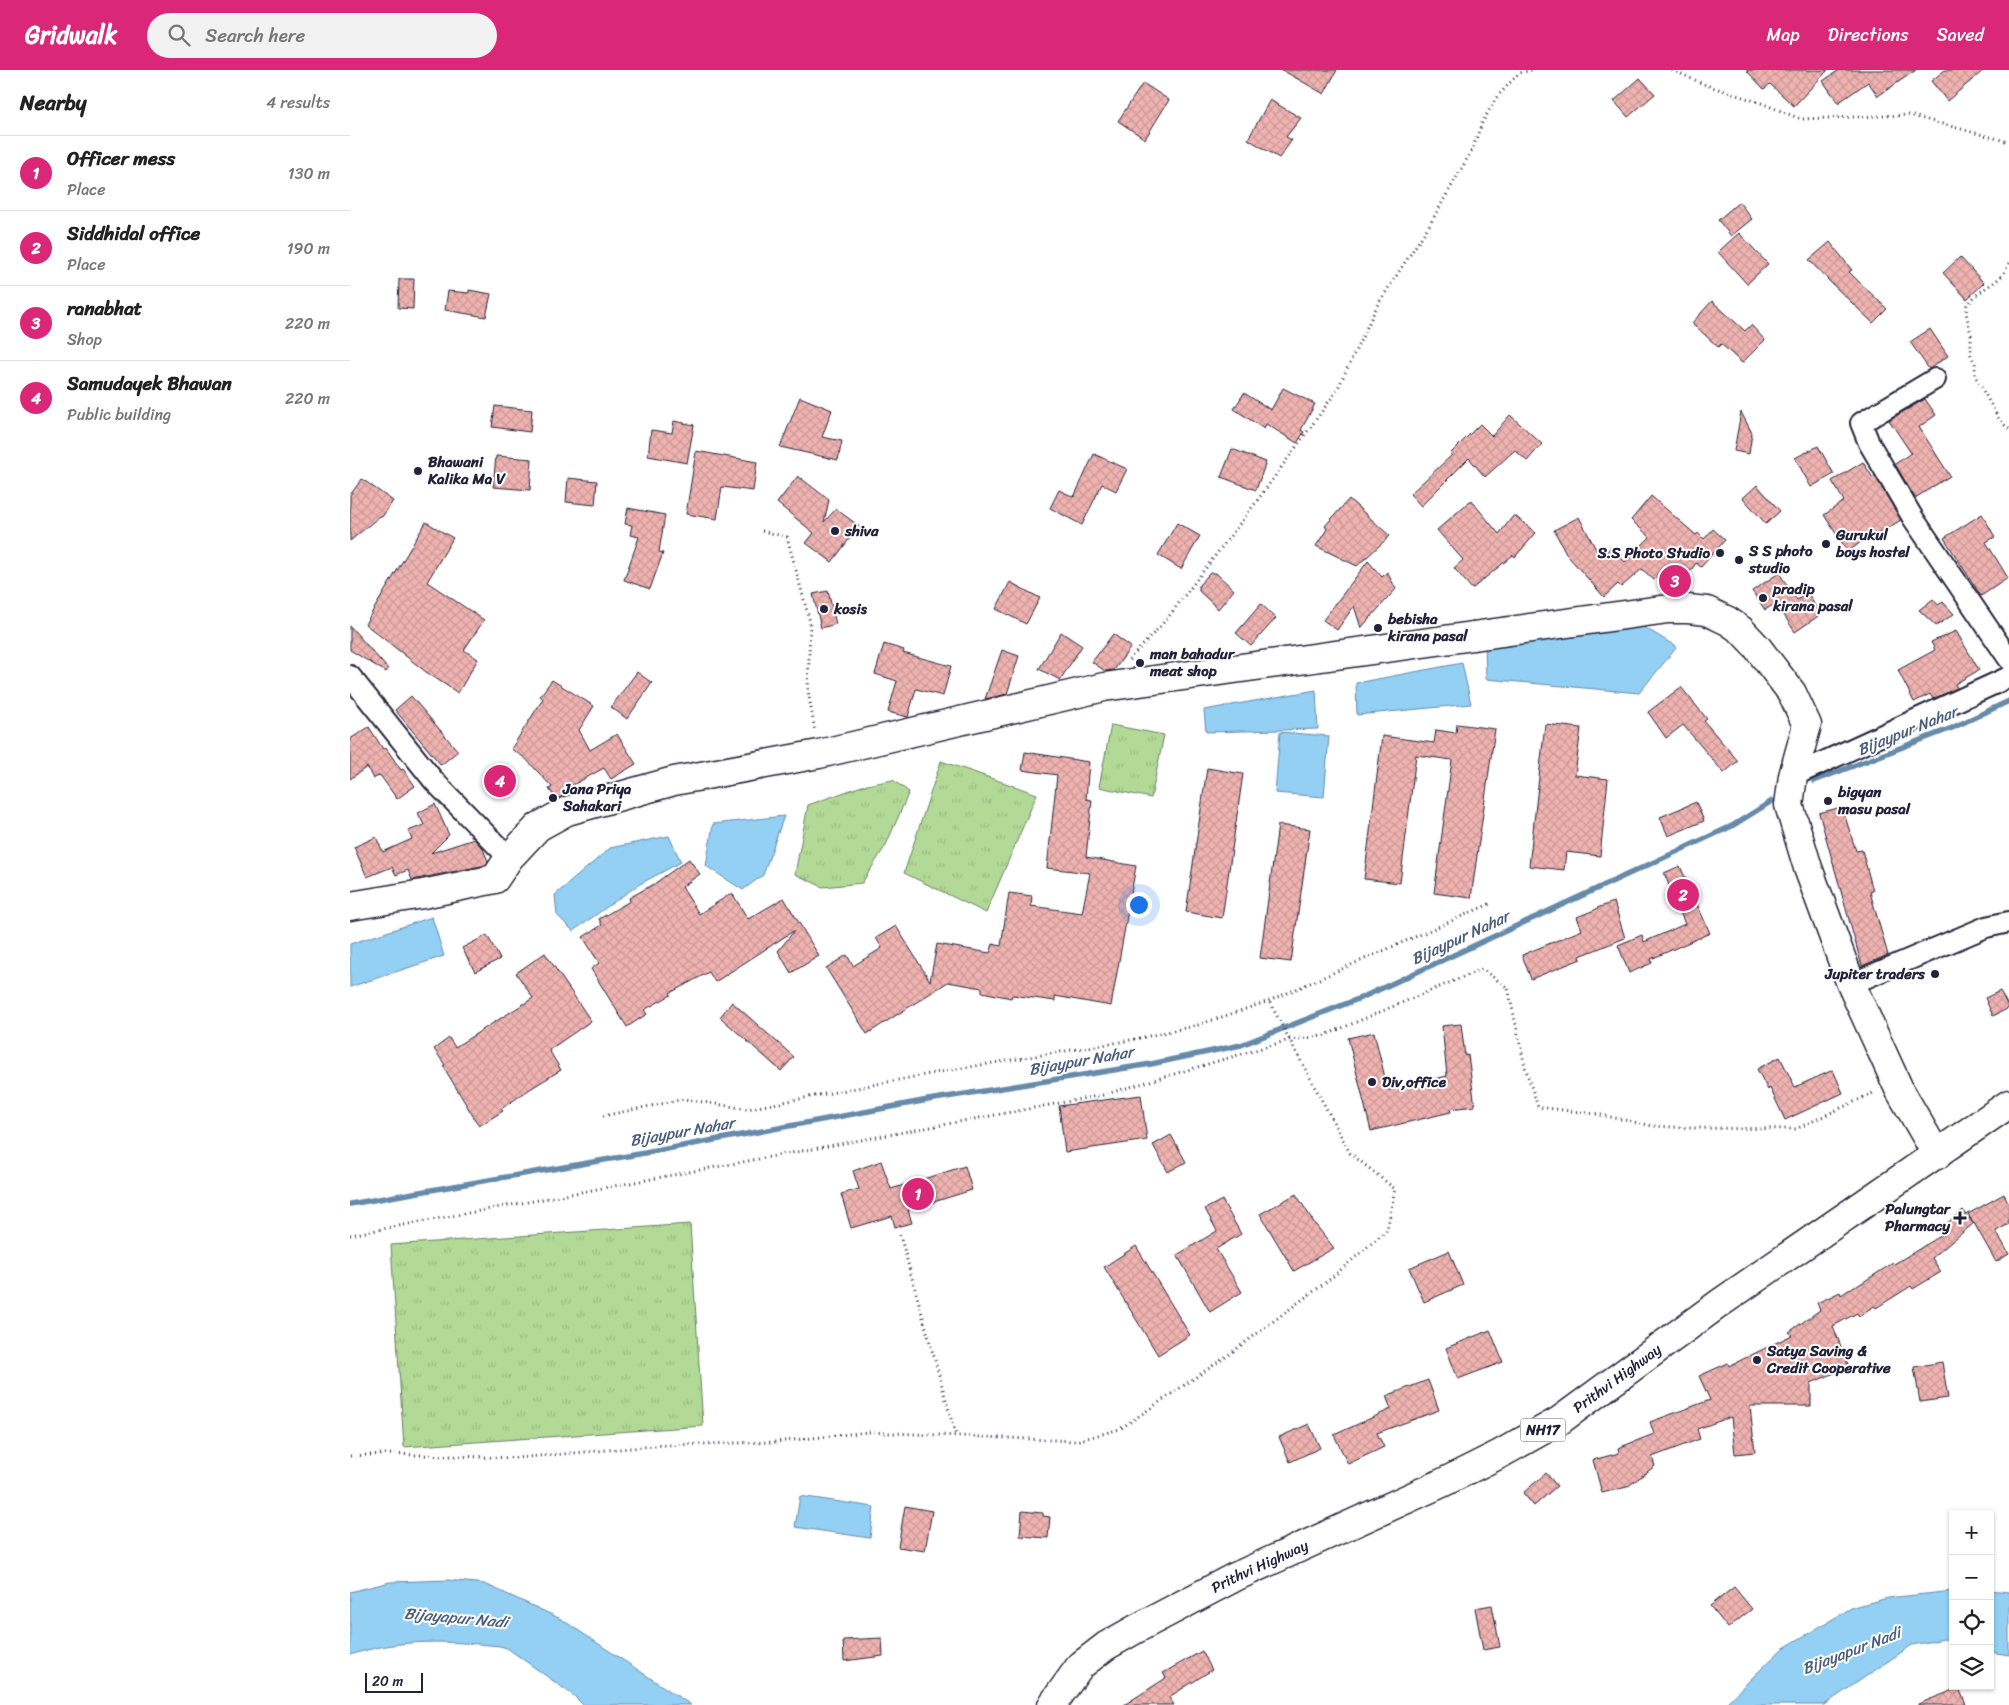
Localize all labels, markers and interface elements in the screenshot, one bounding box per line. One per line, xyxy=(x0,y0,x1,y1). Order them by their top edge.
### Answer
search box xyxy=(147,13,497,58)
text: Gridwalk xyxy=(25,14,117,56)
text: Search here xyxy=(205,19,305,52)
text: Map xyxy=(1767,19,1800,51)
text: Directions xyxy=(1828,19,1909,51)
text: Saved xyxy=(1937,19,1984,51)
icon: search xyxy=(165,21,193,49)
text: Nearby xyxy=(20,84,86,122)
text: 4 results xyxy=(266,88,330,117)
text: Officer mess xyxy=(67,142,175,175)
text: 1 xyxy=(33,159,39,188)
text: 130 m xyxy=(288,159,330,188)
text: Place xyxy=(67,175,106,204)
text: Siddhidal office xyxy=(67,217,200,250)
text: 2 xyxy=(31,234,41,263)
text: 190 m xyxy=(287,234,330,263)
text: Place xyxy=(67,250,106,279)
text: ranabhat xyxy=(67,292,142,325)
text: 3 xyxy=(32,309,40,338)
text: 220 m xyxy=(285,309,330,338)
text: Shop xyxy=(67,325,102,354)
text: Samudayek Bhawan xyxy=(67,367,232,400)
text: 4 xyxy=(31,384,41,413)
text: 220 m xyxy=(285,384,330,413)
text: Public building xyxy=(67,400,171,429)
place label: Bhawani Kalika Ma V xyxy=(427,449,506,492)
marker: Bhawani Kalika Ma V xyxy=(412,465,424,477)
place label: shiva xyxy=(844,518,879,544)
place label: Gurukul boys hostel xyxy=(1835,522,1910,565)
marker: shiva xyxy=(829,525,841,537)
place label: S S photo studio xyxy=(1748,538,1813,581)
marker: Gurukul boys hostel xyxy=(1820,538,1832,550)
place label: S.S Photo Studio xyxy=(1596,540,1710,566)
marker: S.S Photo Studio xyxy=(1714,547,1726,559)
marker: S S photo studio xyxy=(1733,554,1745,566)
pin: 3 xyxy=(1659,562,1691,600)
place label: pradip kirana pasal xyxy=(1772,576,1853,619)
marker: pradip kirana pasal xyxy=(1757,592,1769,604)
place label: kosis xyxy=(833,596,868,622)
marker: kosis xyxy=(818,603,830,615)
place label: bebisha kirana pasal xyxy=(1387,606,1468,649)
marker: bebisha kirana pasal xyxy=(1372,622,1384,634)
place label: man bahadur meat shop xyxy=(1149,641,1236,684)
marker: man bahadur meat shop xyxy=(1134,657,1146,669)
water label: Bijaypur Nahar xyxy=(1853,696,1964,764)
pin: 4 xyxy=(484,762,516,800)
place label: Jana Priya Sahakari xyxy=(562,776,632,819)
place label: bigyan masu pasal xyxy=(1837,779,1911,822)
marker: Jana Priya Sahakari xyxy=(547,792,559,804)
marker: bigyan masu pasal xyxy=(1822,795,1834,807)
pin: 2 xyxy=(1667,876,1699,914)
your location xyxy=(1126,892,1152,918)
water label: Bijaypur Nahar xyxy=(1406,901,1517,973)
place label: Jupiter traders xyxy=(1824,961,1926,987)
marker: Jupiter traders xyxy=(1929,968,1941,980)
water label: Bijaypur Nahar xyxy=(1026,1037,1138,1084)
place label: Div,office xyxy=(1382,1069,1447,1095)
marker: Div,office xyxy=(1366,1076,1378,1088)
water label: Bijaypur Nahar xyxy=(627,1108,739,1155)
pin: 1 xyxy=(902,1175,934,1213)
place label: Palungtar Pharmacy xyxy=(1885,1196,1952,1239)
marker: Palungtar Pharmacy xyxy=(1954,1212,1966,1224)
street label: Prithvi Highway xyxy=(1567,1337,1667,1420)
place label: Satya Saving & Credit Cooperative xyxy=(1766,1338,1891,1381)
marker: Satya Saving & Credit Cooperative xyxy=(1751,1354,1763,1366)
road number: NH17 xyxy=(1520,1418,1566,1442)
map controls xyxy=(1949,1510,1994,1690)
button: + xyxy=(1949,1510,1994,1555)
street label: Prithvi Highway xyxy=(1206,1532,1313,1600)
button: − xyxy=(1949,1555,1994,1600)
water label: Bijayapur Nadi xyxy=(403,1599,512,1637)
button: locate xyxy=(1949,1600,1994,1645)
water label: Bijayapur Nadi xyxy=(1798,1617,1908,1683)
button: layers xyxy=(1949,1645,1994,1690)
text: 20 m xyxy=(372,1669,403,1694)
scale bar xyxy=(365,1670,422,1693)

